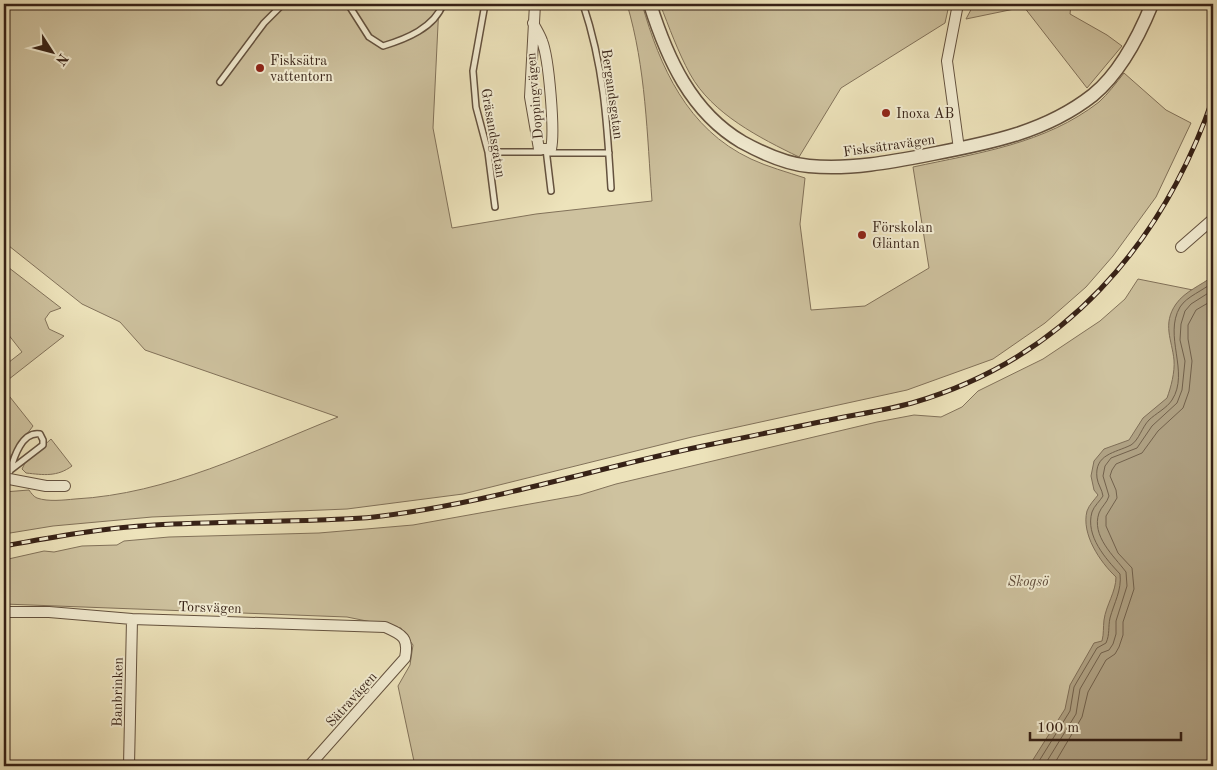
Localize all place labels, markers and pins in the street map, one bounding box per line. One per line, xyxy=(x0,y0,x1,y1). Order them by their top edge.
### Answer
place label: Fisksätra vattentorn xyxy=(270,54,333,84)
marker: Fisksätra vattentorn xyxy=(254,62,266,74)
marker: Inoxa AB xyxy=(880,107,892,119)
place label: Inoxa AB xyxy=(896,107,954,121)
place label: Förskolan Gläntan xyxy=(872,221,933,251)
marker: Förskolan Gläntan xyxy=(856,229,868,241)

